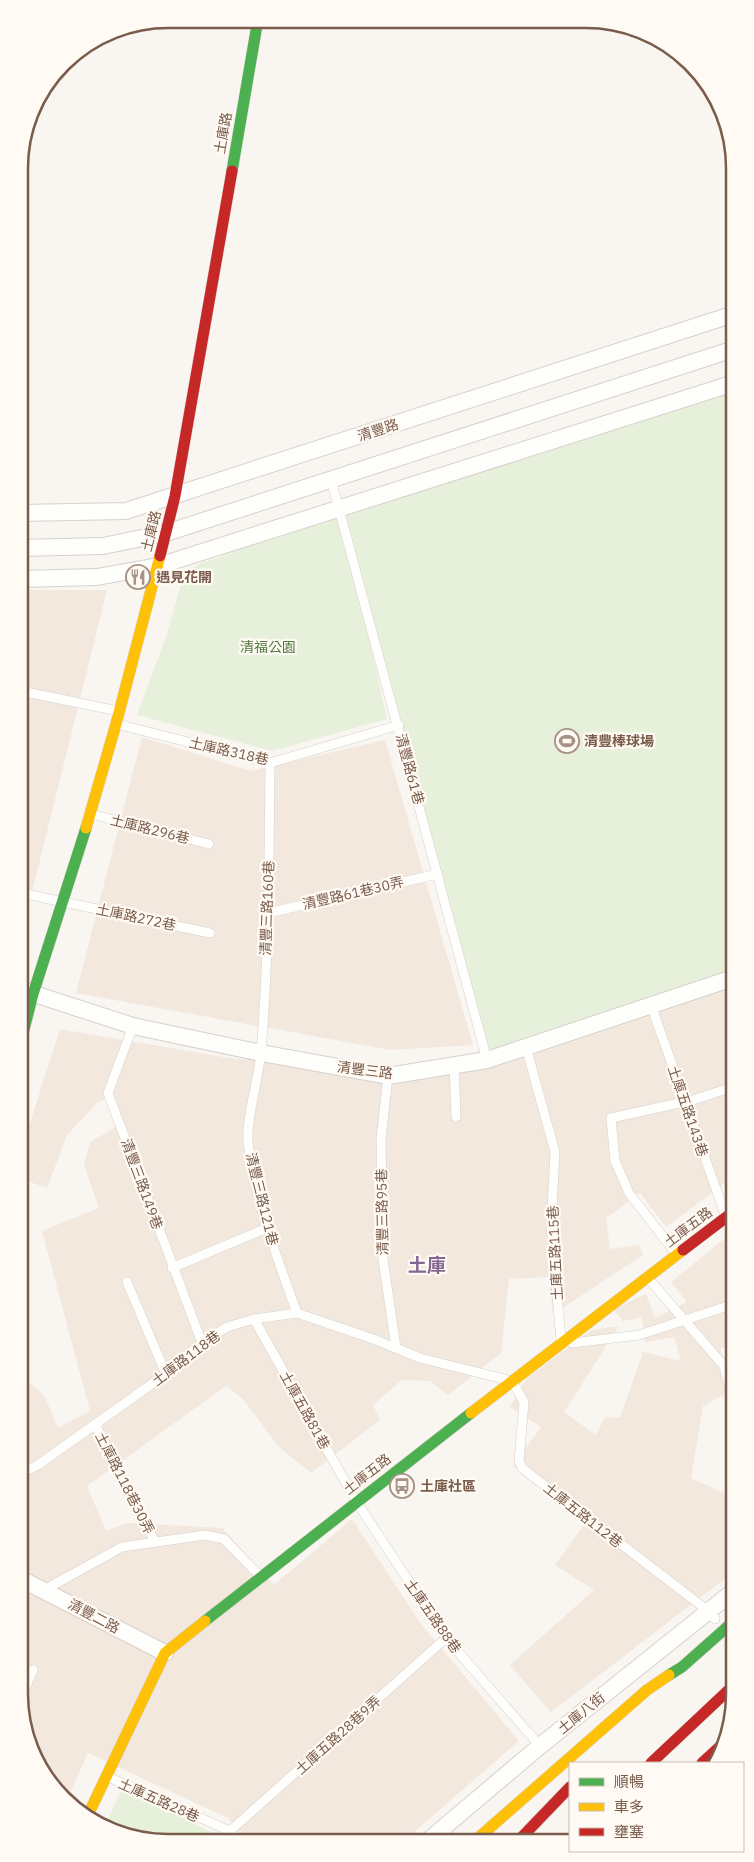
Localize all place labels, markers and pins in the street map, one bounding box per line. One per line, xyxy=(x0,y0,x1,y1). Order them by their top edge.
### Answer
restaurant icon: 遇見花開 xyxy=(125,564,151,590)
place label: 遇見花開 xyxy=(156,568,212,586)
sports icon: 清豐棒球場 xyxy=(554,728,580,754)
place label: 清豐棒球場 xyxy=(584,732,654,750)
bus stop icon: 土庫社區 xyxy=(389,1473,415,1499)
place label: 土庫社區 xyxy=(420,1477,476,1495)

